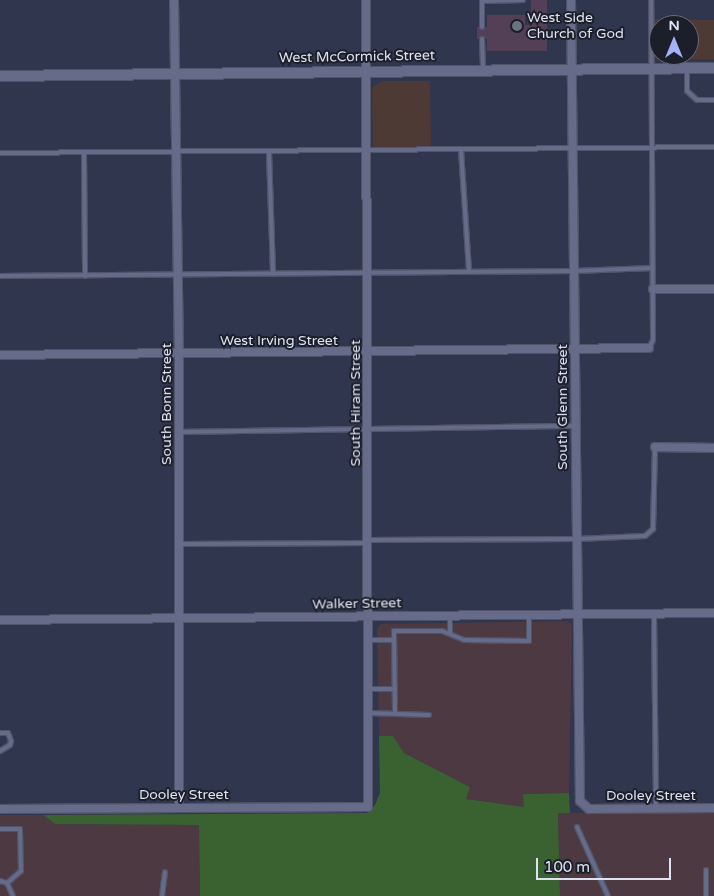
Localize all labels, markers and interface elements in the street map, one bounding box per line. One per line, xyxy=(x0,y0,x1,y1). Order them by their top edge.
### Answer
place label: West Side Church of God xyxy=(527,10,624,42)
north arrow xyxy=(649,15,699,65)
text: N xyxy=(668,17,680,34)
marker: West Side Church of God xyxy=(511,20,523,32)
street label: West McCormick Street xyxy=(279,47,435,67)
street label: West Irving Street xyxy=(220,333,338,349)
street label: South Hiram Street xyxy=(348,340,364,466)
street label: South Bonn Street xyxy=(159,343,175,465)
street label: South Glenn Street xyxy=(555,344,571,470)
street label: Walker Street xyxy=(312,595,402,613)
street label: Dooley Street xyxy=(139,787,229,803)
street label: Dooley Street xyxy=(606,788,696,804)
scale bar xyxy=(539,848,674,880)
text: 100 m xyxy=(544,858,590,876)

